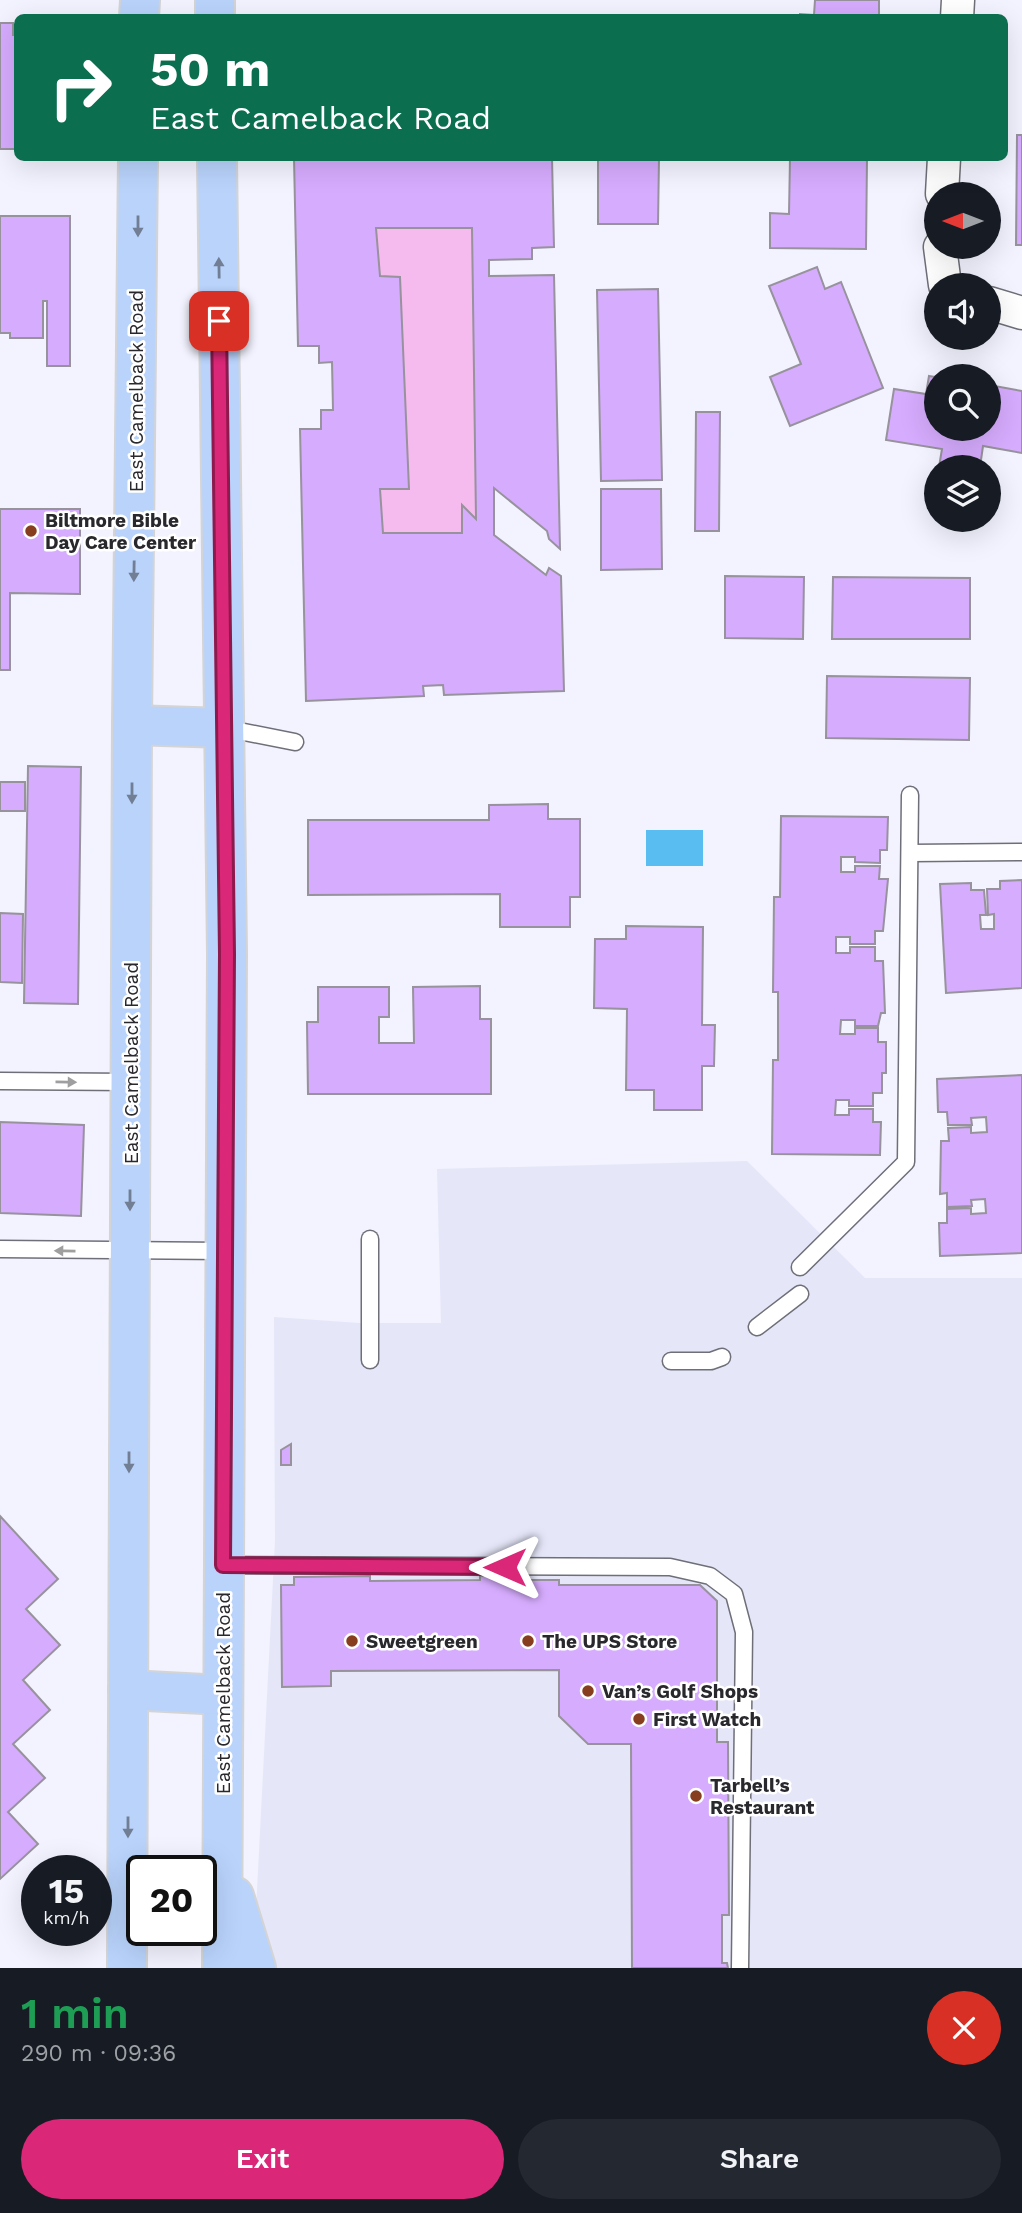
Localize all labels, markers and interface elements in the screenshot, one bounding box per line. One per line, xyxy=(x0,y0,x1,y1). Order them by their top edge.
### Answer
text: 50 m xyxy=(150,40,270,98)
icon: right xyxy=(35,42,126,133)
text: East Camelback Road xyxy=(150,99,491,137)
north arrow xyxy=(924,182,1001,259)
map controls xyxy=(924,182,1001,532)
one-way arrow xyxy=(132,215,144,237)
one-way arrow xyxy=(213,256,225,278)
button: sound xyxy=(924,273,1001,350)
street label: East Camelback Road xyxy=(125,290,148,492)
pin xyxy=(189,291,249,351)
icon: arrive xyxy=(200,302,238,340)
button: search xyxy=(924,364,1001,441)
button: layers xyxy=(924,455,1001,532)
place label: Biltmore Bible Day Care Center xyxy=(45,509,197,554)
marker: Biltmore Bible Day Care Center xyxy=(23,523,39,539)
one-way arrow xyxy=(129,560,140,582)
one-way arrow xyxy=(126,782,138,804)
street label: East Camelback Road xyxy=(120,962,143,1164)
one-way arrow xyxy=(55,1076,77,1087)
one-way arrow xyxy=(124,1190,136,1212)
one-way arrow xyxy=(54,1245,76,1256)
one-way arrow xyxy=(123,1451,135,1473)
position arrow xyxy=(468,1530,542,1604)
street label: East Camelback Road xyxy=(212,1592,235,1794)
place label: Sweetgreen xyxy=(366,1630,478,1653)
place label: The UPS Store xyxy=(542,1630,677,1653)
marker: Sweetgreen xyxy=(344,1633,360,1649)
marker: The UPS Store xyxy=(520,1633,536,1649)
place label: Van’s Golf Shops xyxy=(602,1680,758,1703)
marker: Van’s Golf Shops xyxy=(580,1683,596,1699)
place label: First Watch xyxy=(653,1708,761,1731)
marker: First Watch xyxy=(631,1711,647,1727)
place label: Tarbell’s Restaurant xyxy=(710,1774,815,1819)
marker: Tarbell’s Restaurant xyxy=(688,1788,704,1804)
one-way arrow xyxy=(122,1816,134,1838)
speed limit sign: 20 xyxy=(126,1855,217,1946)
text: 15 xyxy=(49,1870,84,1912)
text: km/h xyxy=(43,1907,90,1928)
text: 1 min xyxy=(21,1989,129,2038)
button: close xyxy=(927,1991,1001,2065)
text: 290 m · 09:36 xyxy=(21,2040,176,2067)
button: Exit xyxy=(21,2119,504,2199)
button: Share xyxy=(518,2119,1001,2199)

